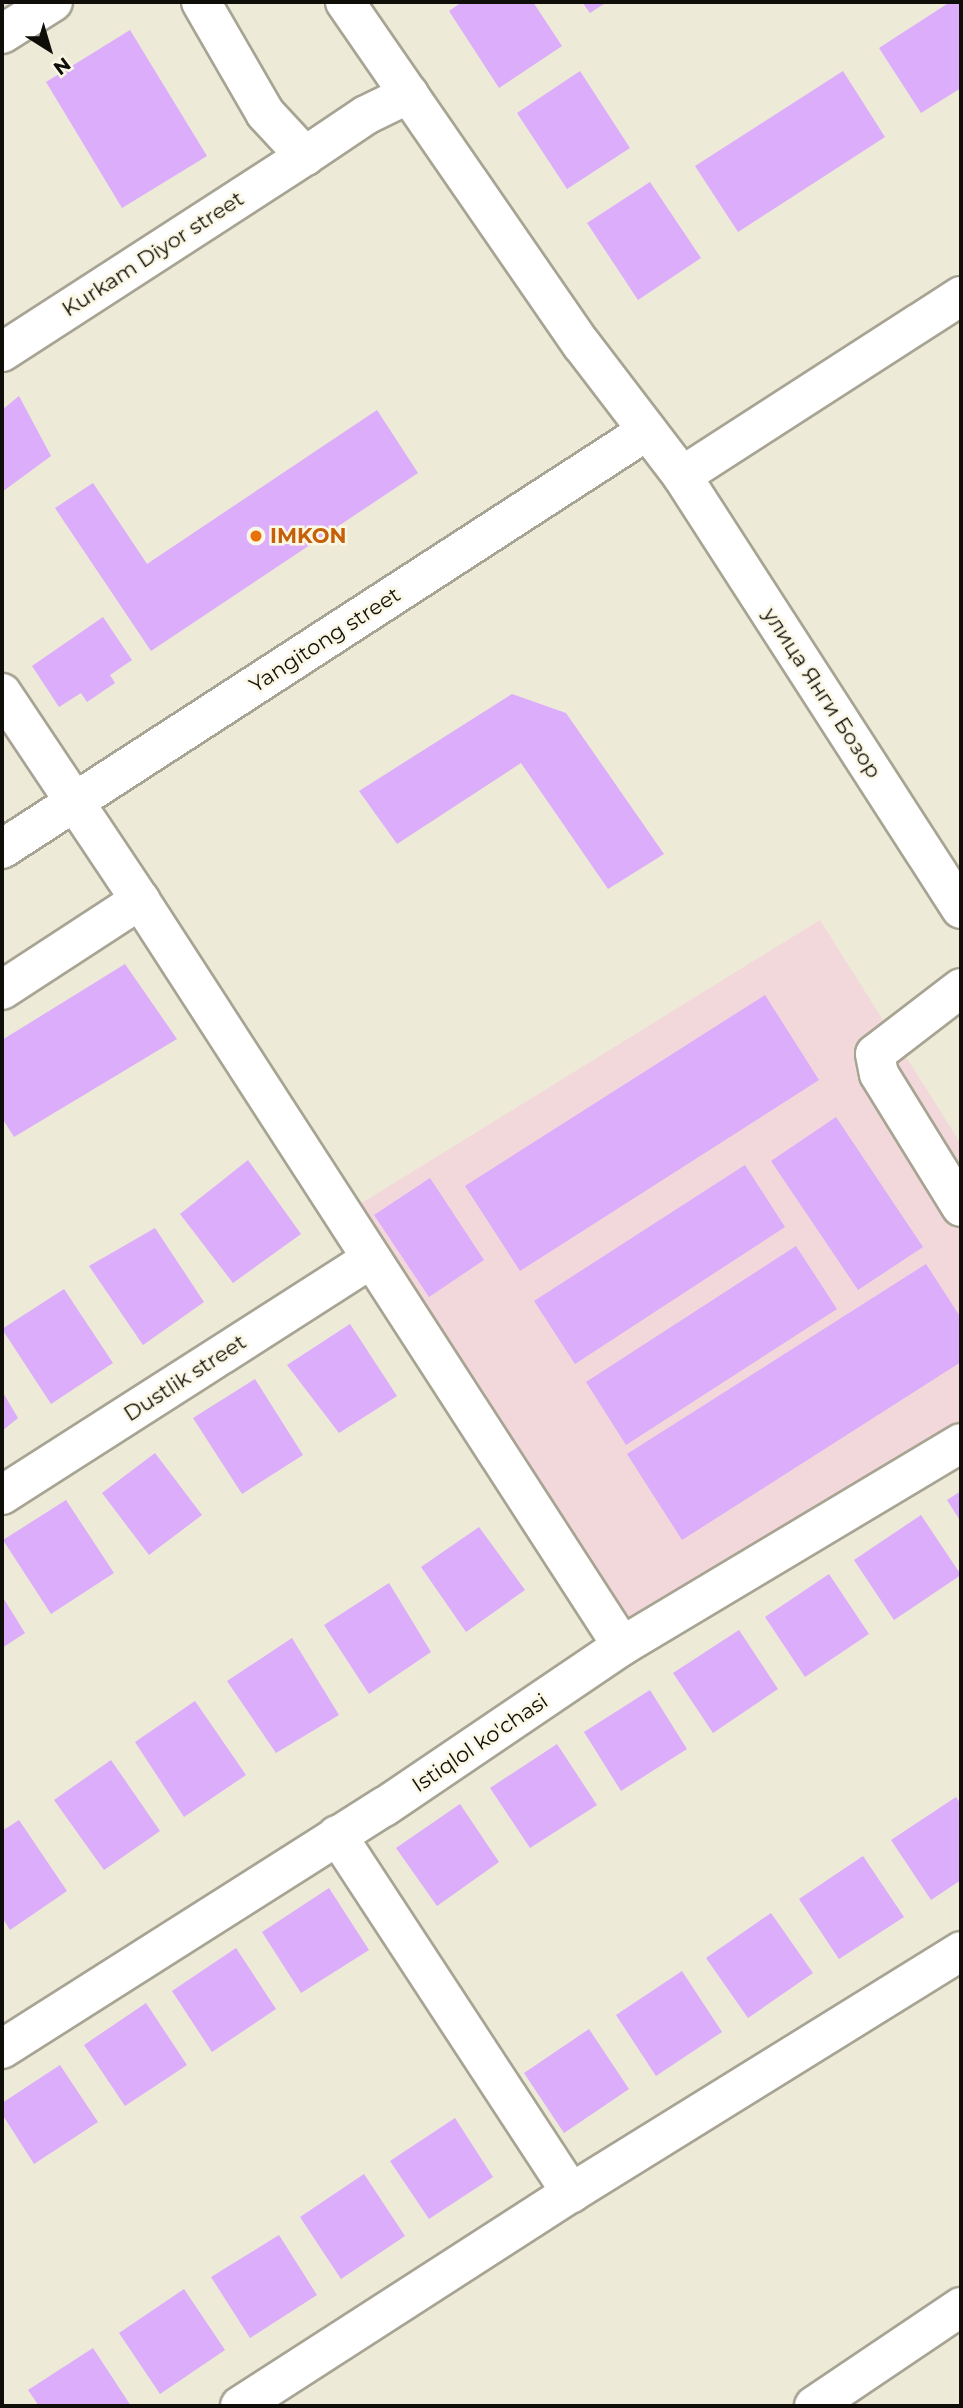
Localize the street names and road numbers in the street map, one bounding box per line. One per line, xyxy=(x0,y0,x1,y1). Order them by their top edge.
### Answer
street label: Kurkam Diyor street xyxy=(58,186,248,322)
street label: Yangitong street xyxy=(245,582,405,698)
street label: улица Янги Бозор xyxy=(757,603,887,783)
street label: Dustlik street xyxy=(119,1329,251,1427)
street label: Istiqlol ko'chasi xyxy=(407,1688,553,1798)

